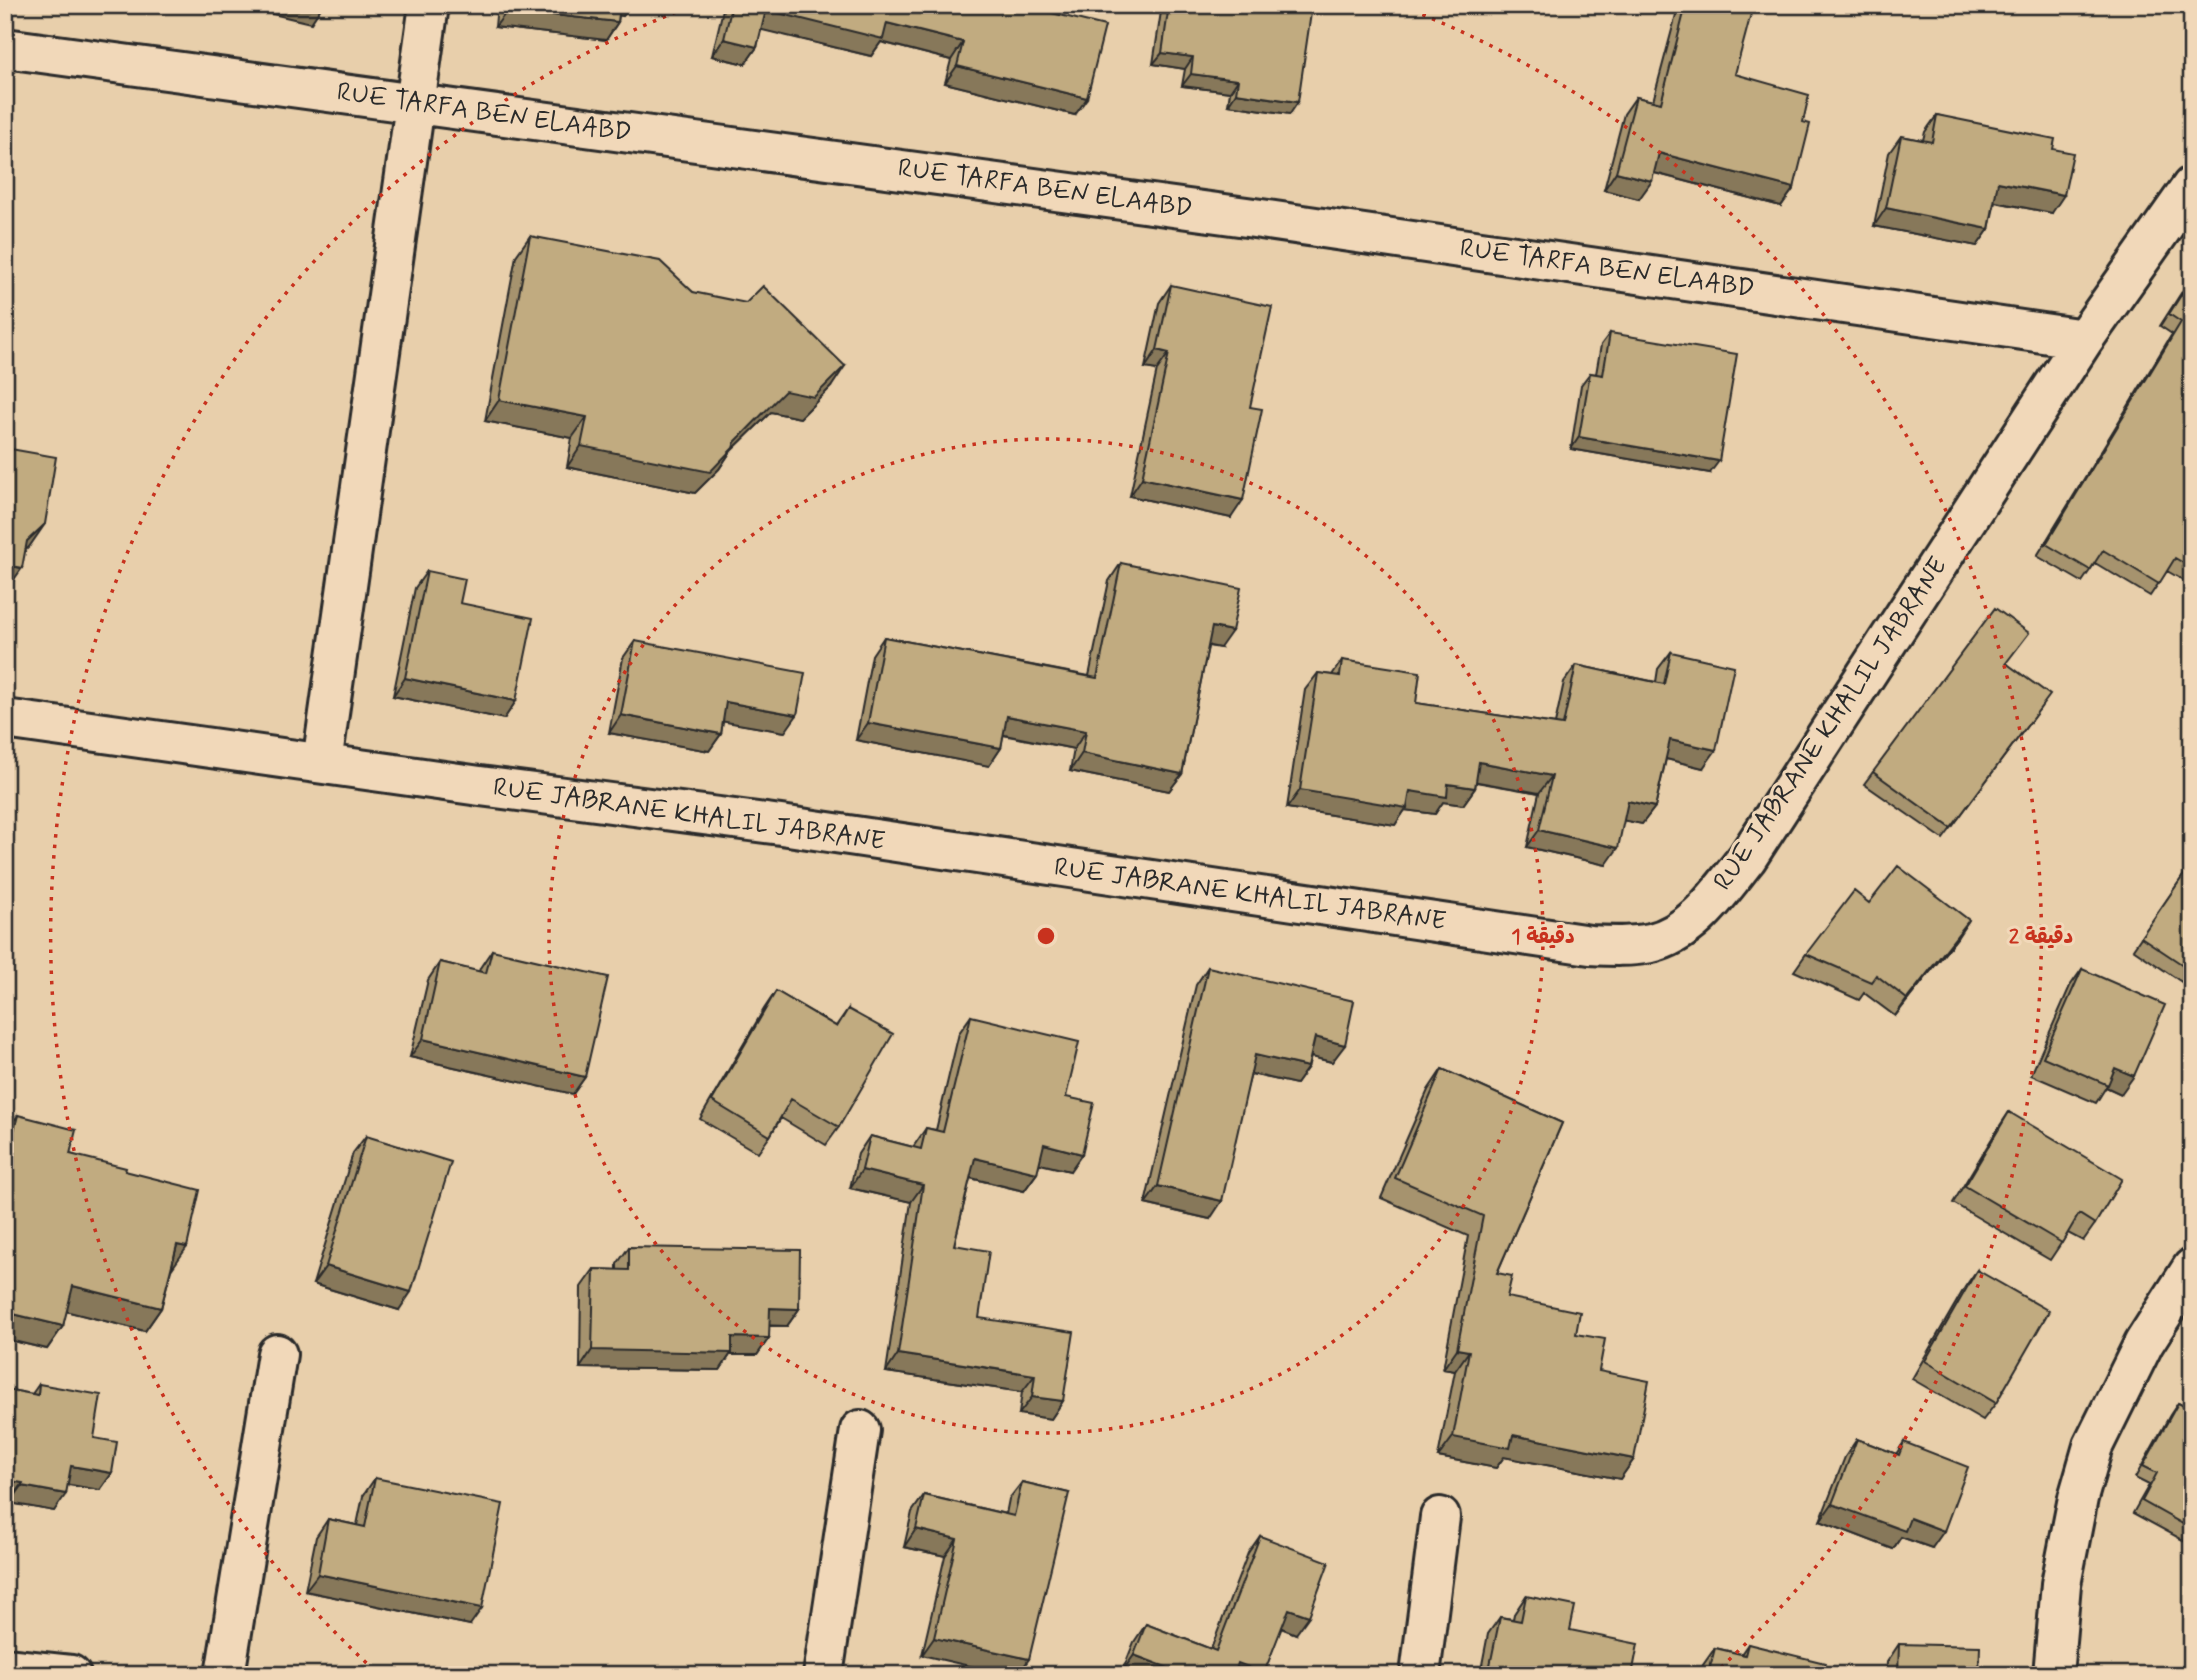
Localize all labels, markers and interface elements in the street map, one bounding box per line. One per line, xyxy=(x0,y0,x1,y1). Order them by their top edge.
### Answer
street label: RUE TARFA BEN ELAABD xyxy=(335,75,633,151)
street label: RUE TARFA BEN ELAABD xyxy=(896,151,1194,227)
street label: RUE TARFA BEN ELAABD xyxy=(1458,231,1756,307)
street label: RUE JABRANE KHALIL JABRANE xyxy=(1706,551,1956,897)
street label: RUE JABRANE KHALIL JABRANE xyxy=(491,771,887,859)
street label: RUE JABRANE KHALIL JABRANE xyxy=(1052,851,1448,939)
text: 1 دقيقة xyxy=(1511,923,1575,951)
text: 2 دقيقة xyxy=(2009,923,2073,951)
centre of rings xyxy=(1034,924,1058,948)

